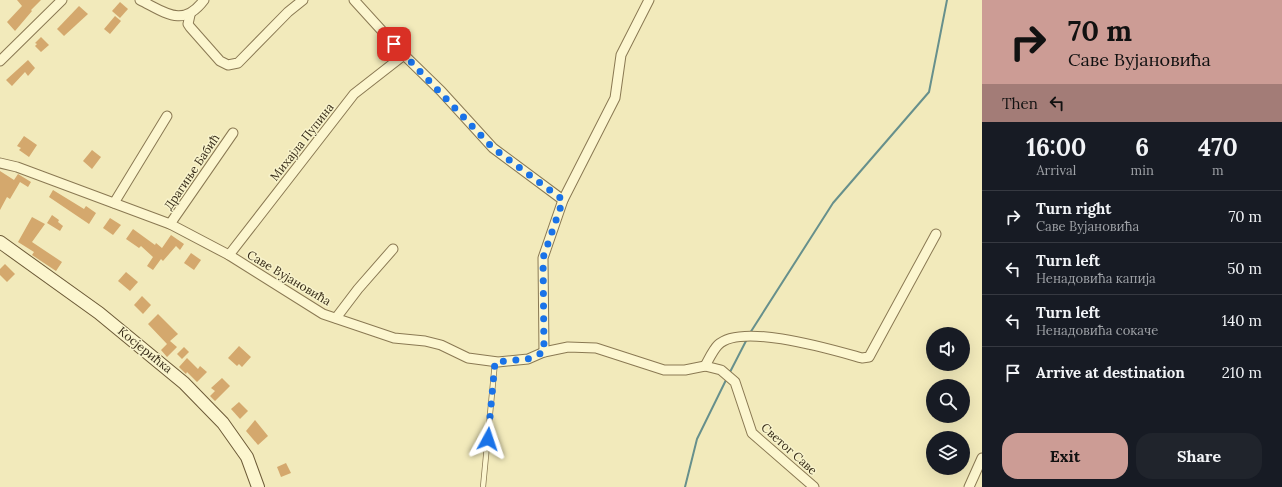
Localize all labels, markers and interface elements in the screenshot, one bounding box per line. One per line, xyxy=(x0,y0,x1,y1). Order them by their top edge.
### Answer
text: 70 m xyxy=(1068,13,1132,49)
icon: right xyxy=(1002,16,1054,68)
pin xyxy=(377,27,411,61)
icon: arrive xyxy=(383,33,405,55)
text: Саве Вујановића xyxy=(1068,48,1211,71)
icon: left xyxy=(1046,92,1068,114)
text: Then xyxy=(1002,94,1038,113)
street label: Михајла Пупина xyxy=(267,100,337,184)
street label: Драгиње Бабић xyxy=(161,131,223,213)
text: 16:00 xyxy=(1026,132,1086,163)
text: 6 xyxy=(1135,132,1149,163)
text: 470 xyxy=(1198,132,1238,163)
text: Arrival xyxy=(1036,162,1076,179)
text: min xyxy=(1131,162,1154,179)
text: m xyxy=(1212,162,1224,179)
text: Turn right xyxy=(1036,199,1112,218)
icon: right xyxy=(1002,206,1024,228)
text: 70 m xyxy=(1228,207,1262,226)
text: Саве Вујановића xyxy=(1036,218,1139,235)
street label: Саве Вујановића xyxy=(245,247,334,309)
text: Turn left xyxy=(1036,251,1100,270)
icon: left xyxy=(1002,258,1024,280)
text: 50 m xyxy=(1227,259,1262,278)
text: Ненадовића капија xyxy=(1036,270,1156,287)
text: Turn left xyxy=(1036,303,1100,322)
icon: left xyxy=(1002,310,1024,332)
text: 140 m xyxy=(1222,311,1262,330)
text: Ненадовића сокаче xyxy=(1036,322,1158,339)
street label: Косјерићка xyxy=(115,323,176,376)
map controls xyxy=(926,327,970,475)
button: sound xyxy=(926,327,970,371)
icon: arrive xyxy=(1002,362,1024,384)
text: Arrive at destination xyxy=(1036,363,1185,382)
text: 210 m xyxy=(1222,363,1262,382)
button: search xyxy=(926,379,970,423)
position arrow xyxy=(467,418,509,460)
street label: Светог Саве xyxy=(758,420,821,478)
button: layers xyxy=(926,431,970,475)
button: Exit xyxy=(1002,433,1128,479)
button: Share xyxy=(1136,433,1262,479)

